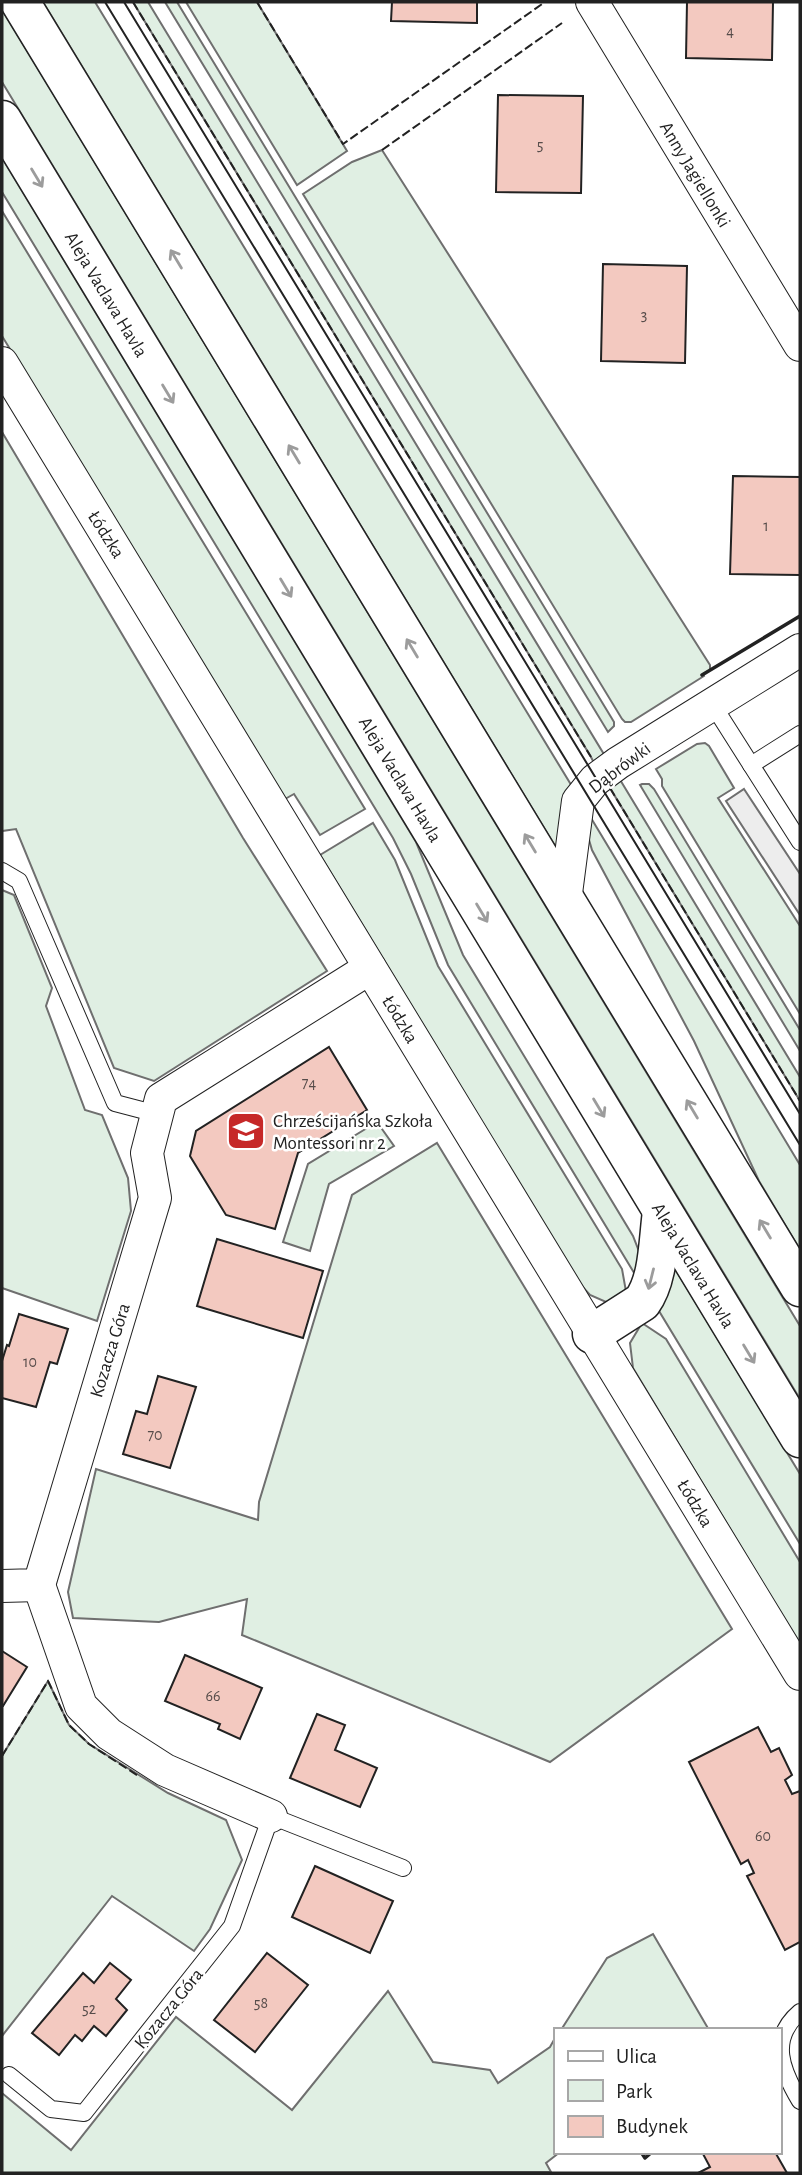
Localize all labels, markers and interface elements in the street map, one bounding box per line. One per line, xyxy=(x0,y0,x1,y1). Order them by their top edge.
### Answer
house number: 4 xyxy=(726,23,734,39)
street label: Anny Jagiellonki xyxy=(656,119,734,231)
house number: 5 xyxy=(537,137,543,153)
one-way arrow xyxy=(30,168,44,188)
street label: Aleja Vaclava Havla xyxy=(61,229,151,361)
one-way arrow xyxy=(169,250,184,269)
house number: 3 xyxy=(641,307,647,323)
one-way arrow xyxy=(161,383,175,403)
one-way arrow xyxy=(287,444,301,464)
street label: Łódzka xyxy=(84,508,128,562)
house number: 1 xyxy=(763,518,769,534)
one-way arrow xyxy=(279,578,293,598)
one-way arrow xyxy=(405,639,419,659)
street label: Aleja Vaclava Havla xyxy=(355,714,445,846)
street label: Dąbrówki xyxy=(585,739,654,797)
one-way arrow xyxy=(522,833,536,853)
one-way arrow xyxy=(476,903,490,923)
street label: Łódzka xyxy=(378,993,421,1047)
house number: 74 xyxy=(302,1075,316,1091)
one-way arrow xyxy=(593,1098,607,1118)
one-way arrow xyxy=(684,1100,698,1120)
school or university icon: Chrześcijańska Szkoła Montessori nr 2 xyxy=(225,1110,267,1152)
place label: Chrześcijańska Szkoła Montessori nr 2 xyxy=(273,1112,433,1153)
street label: Aleja Vaclava Havla xyxy=(648,1200,738,1332)
one-way arrow xyxy=(757,1220,771,1240)
one-way arrow xyxy=(644,1267,657,1290)
street label: Kozacza Góra xyxy=(87,1301,134,1400)
one-way arrow xyxy=(742,1343,756,1363)
house number: 10 xyxy=(23,1354,37,1370)
house number: 70 xyxy=(147,1427,163,1443)
street label: Łódzka xyxy=(673,1477,716,1531)
house number: 66 xyxy=(205,1688,221,1704)
house number: 60 xyxy=(755,1828,771,1844)
street label: Kozacza Góra xyxy=(131,1965,207,2053)
house number: 58 xyxy=(254,1995,268,2011)
house number: 52 xyxy=(82,2001,96,2017)
legend xyxy=(554,2028,781,2154)
text: Ulica xyxy=(616,2046,657,2067)
text: Park xyxy=(616,2081,653,2102)
text: Budynek xyxy=(616,2116,688,2137)

